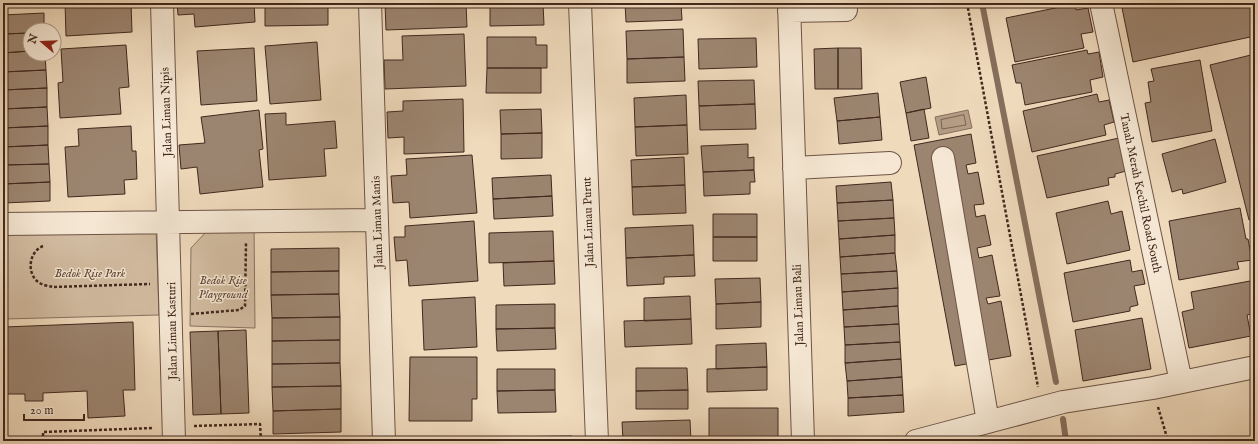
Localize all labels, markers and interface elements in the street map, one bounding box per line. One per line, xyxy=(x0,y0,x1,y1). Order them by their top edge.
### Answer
north arrow xyxy=(22,22,62,62)
text: N xyxy=(25,32,42,47)
street label: Jalan Limau Nipis xyxy=(157,67,177,159)
street label: Tanah Merah Kechil Road South xyxy=(1116,112,1165,275)
street label: Jalan Limau Manis xyxy=(368,175,388,271)
street label: Jalan Limau Purut xyxy=(579,177,599,269)
street label: Jalan Limau Bali xyxy=(790,264,808,348)
park label: Bedok Rise Park xyxy=(55,266,126,281)
park label: Bedok Rise Playground xyxy=(198,273,249,303)
street label: Jalan Limau Kasturi xyxy=(164,282,182,382)
scale bar xyxy=(24,396,84,422)
text: 20 m xyxy=(30,403,53,418)

